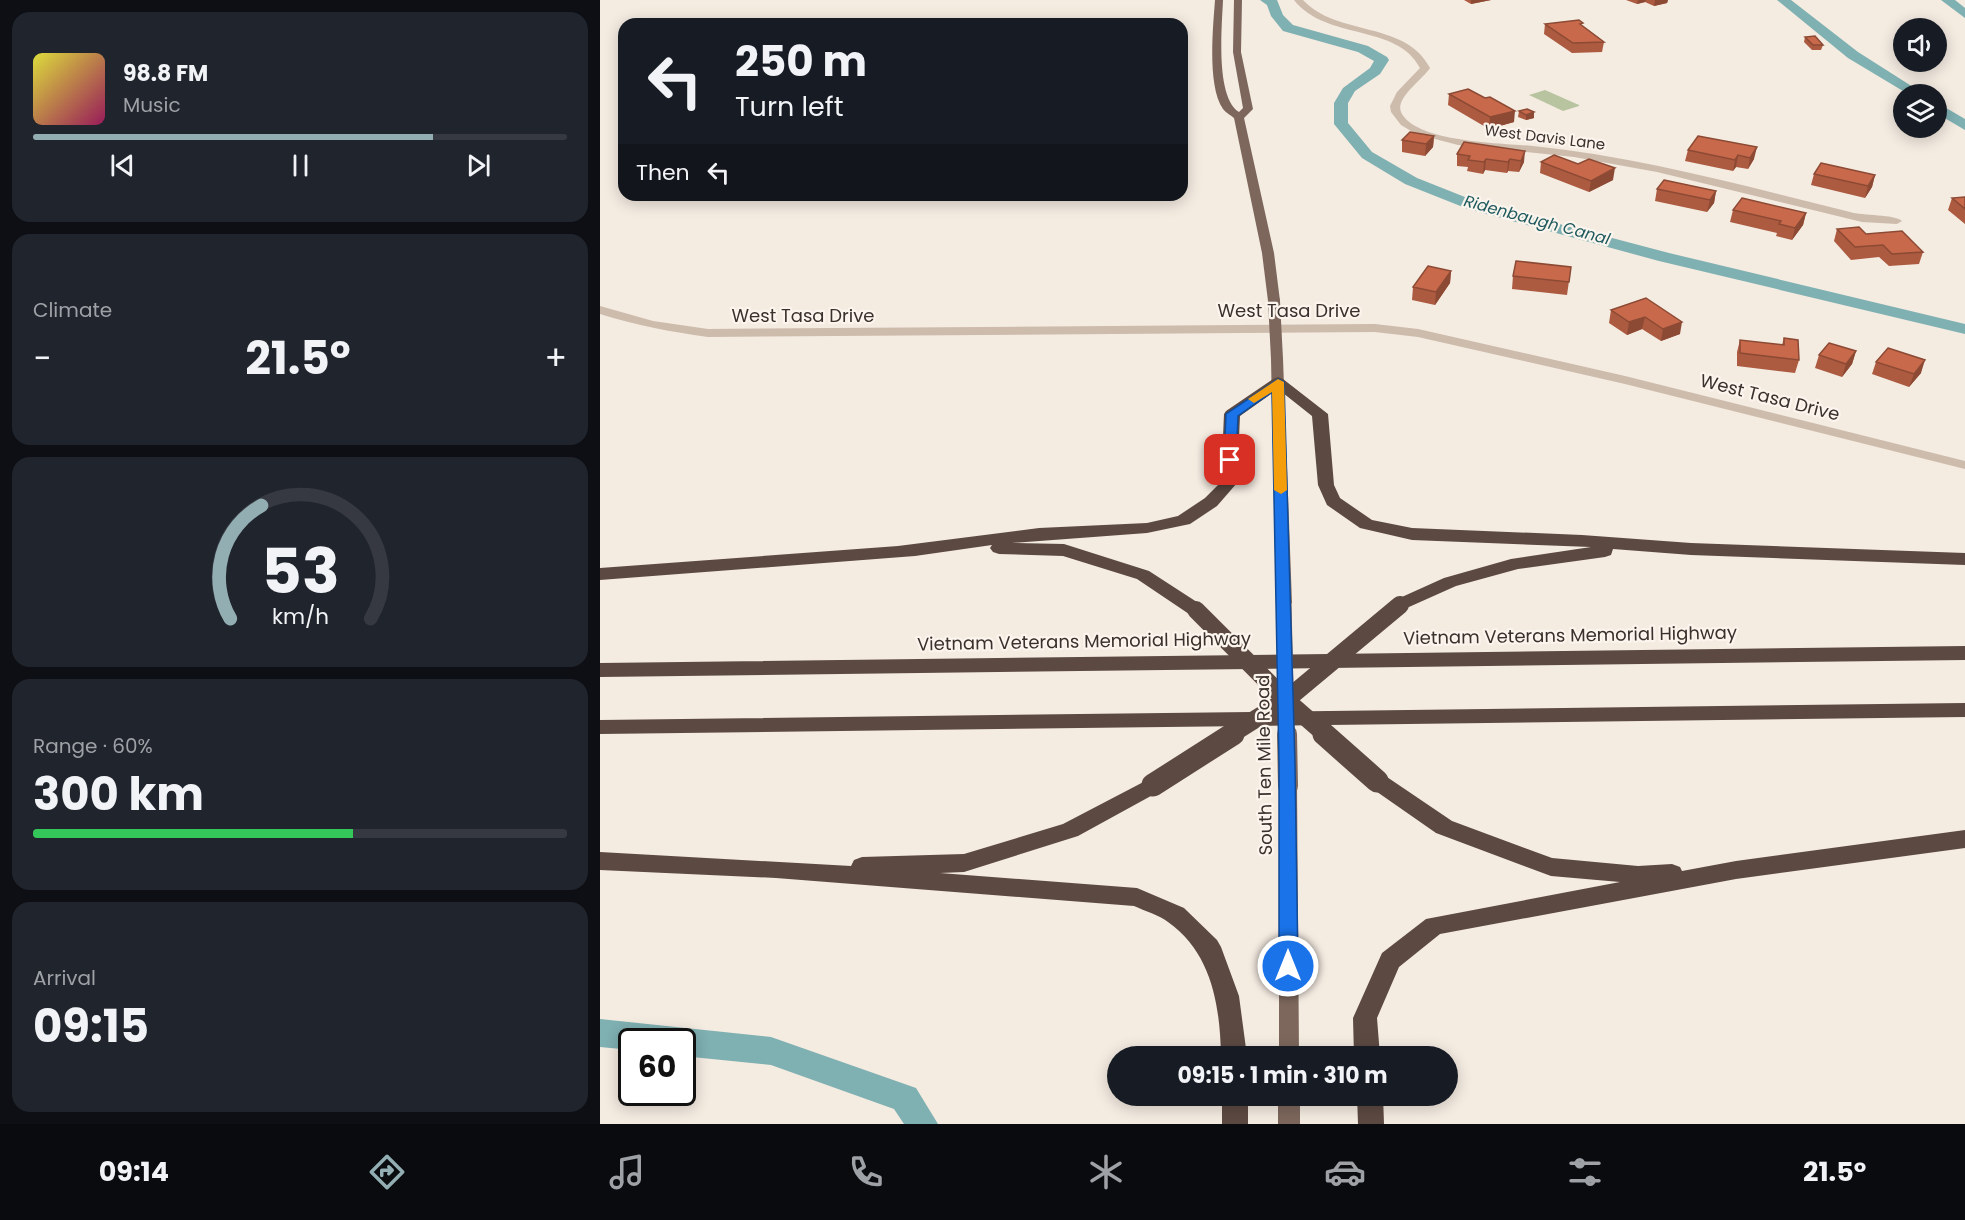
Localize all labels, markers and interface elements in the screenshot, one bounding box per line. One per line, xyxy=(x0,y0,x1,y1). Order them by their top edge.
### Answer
map controls xyxy=(1893,18,1947,138)
button: sound xyxy=(1893,18,1947,72)
text: 250 m xyxy=(735,32,867,91)
icon: left xyxy=(636,42,714,120)
text: 98.8 FM xyxy=(123,58,208,89)
button: layers xyxy=(1893,84,1947,138)
text: Turn left xyxy=(735,88,844,125)
text: Music xyxy=(123,91,181,119)
street label: West Davis Lane xyxy=(1483,119,1607,155)
icon: previous xyxy=(106,149,139,182)
icon: pause xyxy=(284,149,317,182)
icon: next xyxy=(462,149,495,182)
icon: left xyxy=(702,156,735,189)
text: Then xyxy=(636,157,690,188)
water label: Ridenbaugh Canal xyxy=(1461,189,1613,251)
text: Climate xyxy=(33,296,112,324)
street label: West Tasa Drive xyxy=(1218,298,1360,323)
street label: West Tasa Drive xyxy=(732,303,874,328)
text: 21.5° xyxy=(245,327,351,390)
text: − xyxy=(33,335,51,382)
text: + xyxy=(544,335,567,382)
street label: West Tasa Drive xyxy=(1698,368,1842,426)
pin xyxy=(1204,434,1255,485)
icon: arrive xyxy=(1213,443,1246,476)
text: 53 xyxy=(261,527,339,615)
text: km/h xyxy=(271,601,329,632)
street label: Vietnam Veterans Memorial Highway xyxy=(1403,620,1737,650)
street label: Vietnam Veterans Memorial Highway xyxy=(917,626,1251,656)
street label: South Ten Mile Road xyxy=(1250,674,1278,856)
text: Range · 60% xyxy=(33,732,153,760)
text: 300 km xyxy=(33,763,204,826)
position arrow xyxy=(1256,934,1320,998)
text: Arrival xyxy=(33,964,96,992)
text: 09:15 xyxy=(33,995,149,1058)
speed limit sign: 60 xyxy=(618,1028,696,1106)
text: 09:15 · 1 min · 310 m xyxy=(1178,1060,1387,1091)
icon: directions xyxy=(366,1151,408,1193)
icon: music xyxy=(606,1151,648,1193)
icon: phone xyxy=(845,1151,887,1193)
icon: climate xyxy=(1085,1151,1127,1193)
icon: car xyxy=(1324,1151,1366,1193)
icon: filters xyxy=(1564,1151,1606,1193)
text: 09:14 xyxy=(99,1153,169,1190)
text: 21.5° xyxy=(1803,1153,1866,1190)

